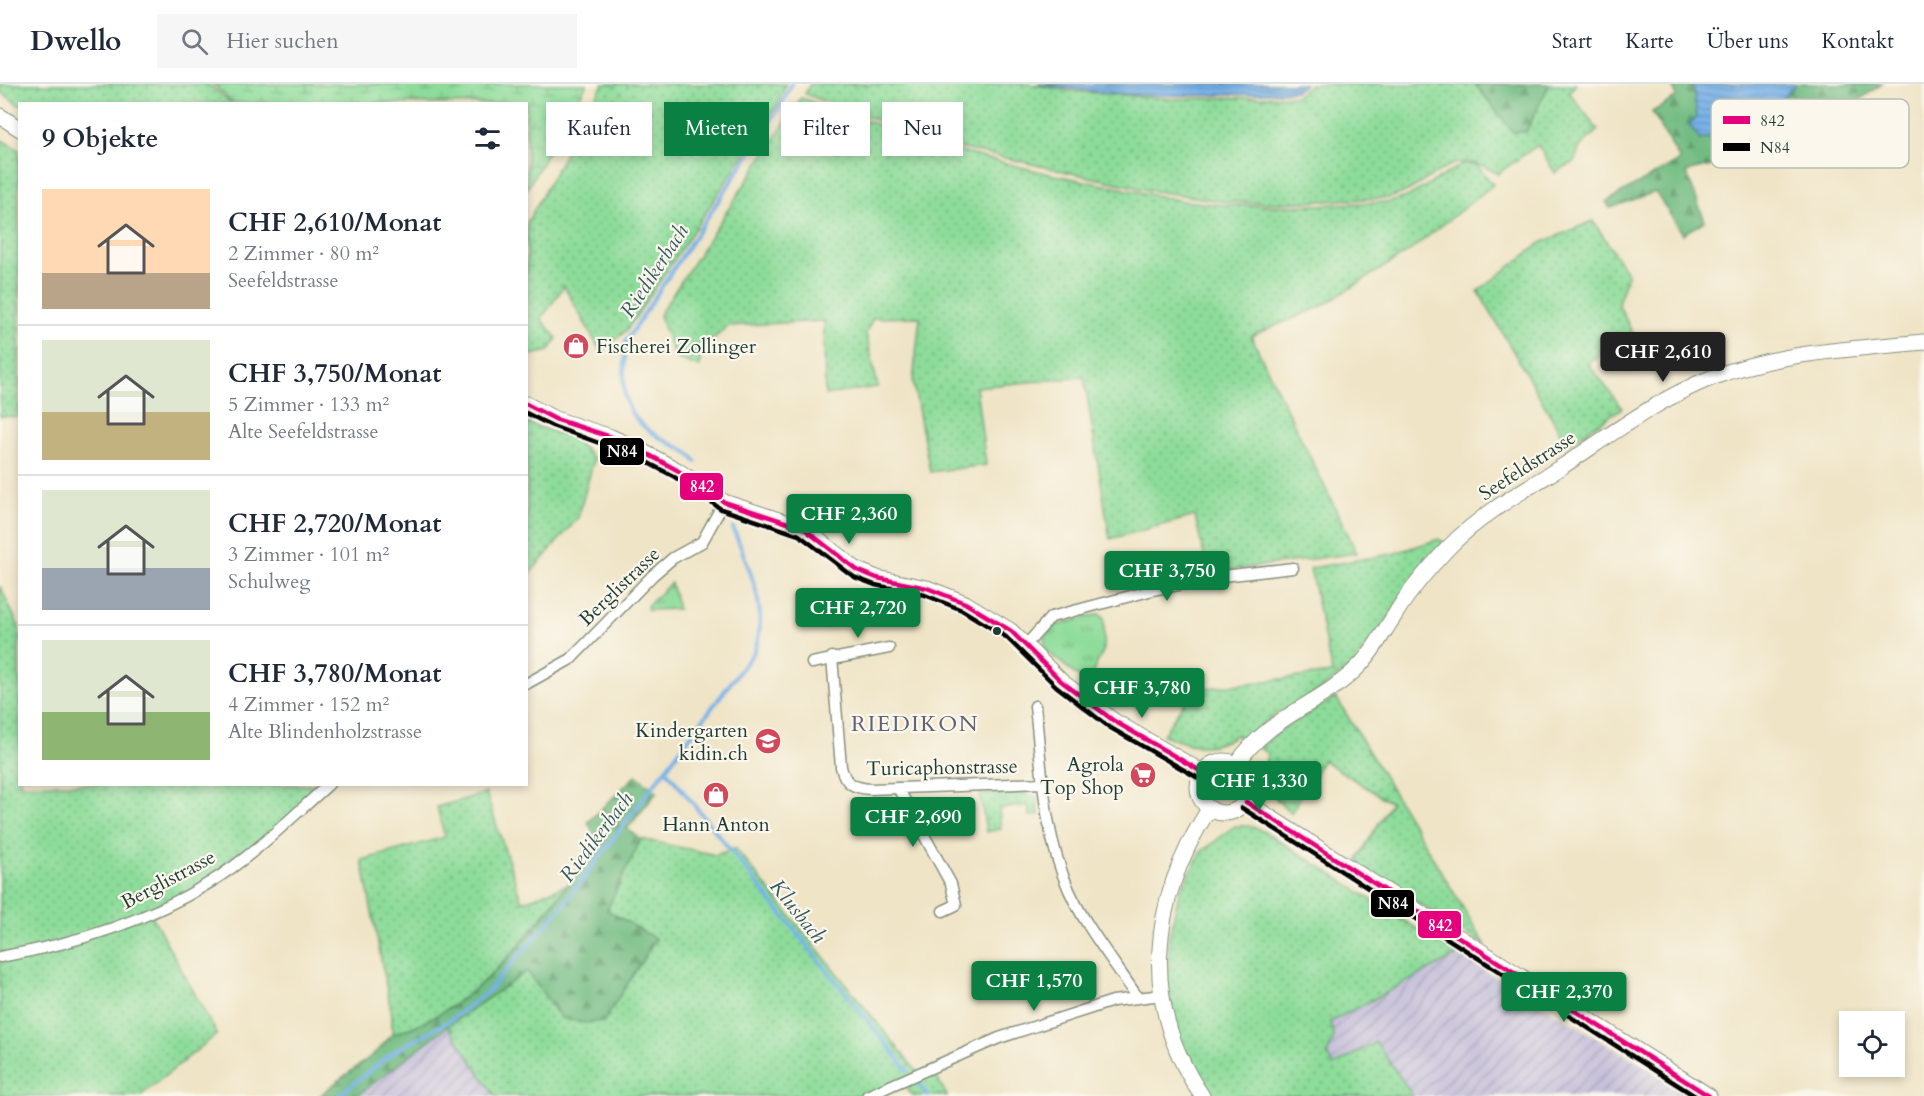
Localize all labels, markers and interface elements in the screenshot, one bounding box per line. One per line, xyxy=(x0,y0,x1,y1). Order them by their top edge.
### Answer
search box xyxy=(157,14,577,68)
text: Dwello xyxy=(30,22,121,60)
icon: search xyxy=(178,25,211,58)
text: Hier suchen xyxy=(226,26,339,56)
text: Start xyxy=(1552,27,1592,56)
text: Karte xyxy=(1625,27,1674,56)
text: Über uns xyxy=(1707,27,1789,56)
text: Kontakt xyxy=(1822,27,1894,56)
legend xyxy=(1711,99,1909,168)
chip: Kaufen xyxy=(546,102,652,156)
chip: Mieten xyxy=(664,102,769,156)
chip: Filter xyxy=(781,102,870,156)
chip: Neu xyxy=(882,102,963,156)
text: 842 xyxy=(1760,110,1785,132)
text: 9 Objekte xyxy=(42,121,158,156)
icon: filters xyxy=(471,122,504,155)
text: N84 xyxy=(1760,137,1790,159)
text: CHF 2,610/Monat xyxy=(228,205,441,240)
icon: home xyxy=(90,213,162,285)
water label: Riedikerbach xyxy=(613,219,695,324)
text: 2 Zimmer · 80 m² xyxy=(228,240,379,267)
text: Seefeldstrasse xyxy=(228,267,339,294)
shop icon: Fischerei Zollinger xyxy=(561,331,591,361)
pin: CHF 2,610 xyxy=(1594,332,1732,383)
place label: Fischerei Zollinger xyxy=(596,333,757,360)
text: CHF 2,610 xyxy=(1614,338,1712,365)
text: CHF 3,750/Monat xyxy=(228,356,441,391)
icon: home xyxy=(90,364,162,436)
text: 5 Zimmer · 133 m² xyxy=(228,391,389,418)
text: Alte Seefeldstrasse xyxy=(228,418,379,445)
street label: Seefeldstrasse xyxy=(1474,424,1581,507)
line badge: N84 xyxy=(599,437,645,466)
text: N84 xyxy=(607,441,637,463)
line badge: 842 xyxy=(679,472,724,501)
text: 842 xyxy=(690,476,714,498)
pin: CHF 2,360 xyxy=(780,494,918,545)
text: CHF 2,360 xyxy=(800,500,898,527)
text: CHF 2,720/Monat xyxy=(228,506,441,541)
icon: home xyxy=(90,514,162,586)
text: 3 Zimmer · 101 m² xyxy=(228,541,389,568)
street label: Berglistrasse xyxy=(573,541,666,632)
pin: CHF 3,750 xyxy=(1098,551,1236,602)
text: CHF 3,750 xyxy=(1118,557,1216,584)
text: Schulweg xyxy=(228,568,311,595)
pin: CHF 2,720 xyxy=(789,588,927,639)
text: CHF 2,720 xyxy=(809,594,907,621)
unlabelled marker xyxy=(991,625,1003,637)
text: CHF 3,780/Monat xyxy=(228,656,441,691)
icon: home xyxy=(90,664,162,736)
pin: CHF 3,780 xyxy=(1073,668,1211,719)
text: CHF 3,780 xyxy=(1093,674,1191,701)
text: 4 Zimmer · 152 m² xyxy=(228,691,389,718)
district label: RIEDIKON xyxy=(851,709,979,739)
place label: Kindergarten kidin.ch xyxy=(635,717,749,767)
text: Alte Blindenholzstrasse xyxy=(228,718,422,745)
school or university icon: Kindergarten kidin.ch xyxy=(753,726,783,756)
place label: Agrola Top Shop xyxy=(1040,751,1124,801)
street label: Turicaphonstrasse xyxy=(866,753,1018,782)
supermarket icon: Agrola Top Shop xyxy=(1128,760,1158,790)
pin: CHF 1,330 xyxy=(1190,761,1328,812)
text: CHF 1,330 xyxy=(1210,767,1308,794)
shop icon: Hann Anton xyxy=(701,780,731,810)
water label: Riedikerbach xyxy=(553,786,640,888)
pin: CHF 2,690 xyxy=(844,797,982,848)
text: CHF 2,690 xyxy=(864,803,962,830)
place label: Hann Anton xyxy=(662,811,770,838)
street label: Berglistrasse xyxy=(116,843,220,916)
water label: Klusbach xyxy=(763,873,833,950)
line badge: N84 xyxy=(1370,889,1415,918)
text: N84 xyxy=(1378,893,1408,915)
line badge: 842 xyxy=(1417,910,1462,939)
text: 842 xyxy=(1428,915,1452,937)
pin: CHF 1,570 xyxy=(965,961,1103,1012)
text: CHF 1,570 xyxy=(985,967,1083,994)
pin: CHF 2,370 xyxy=(1495,972,1633,1023)
text: CHF 2,370 xyxy=(1515,978,1613,1005)
map controls xyxy=(1839,1011,1905,1077)
button: locate xyxy=(1839,1011,1905,1077)

